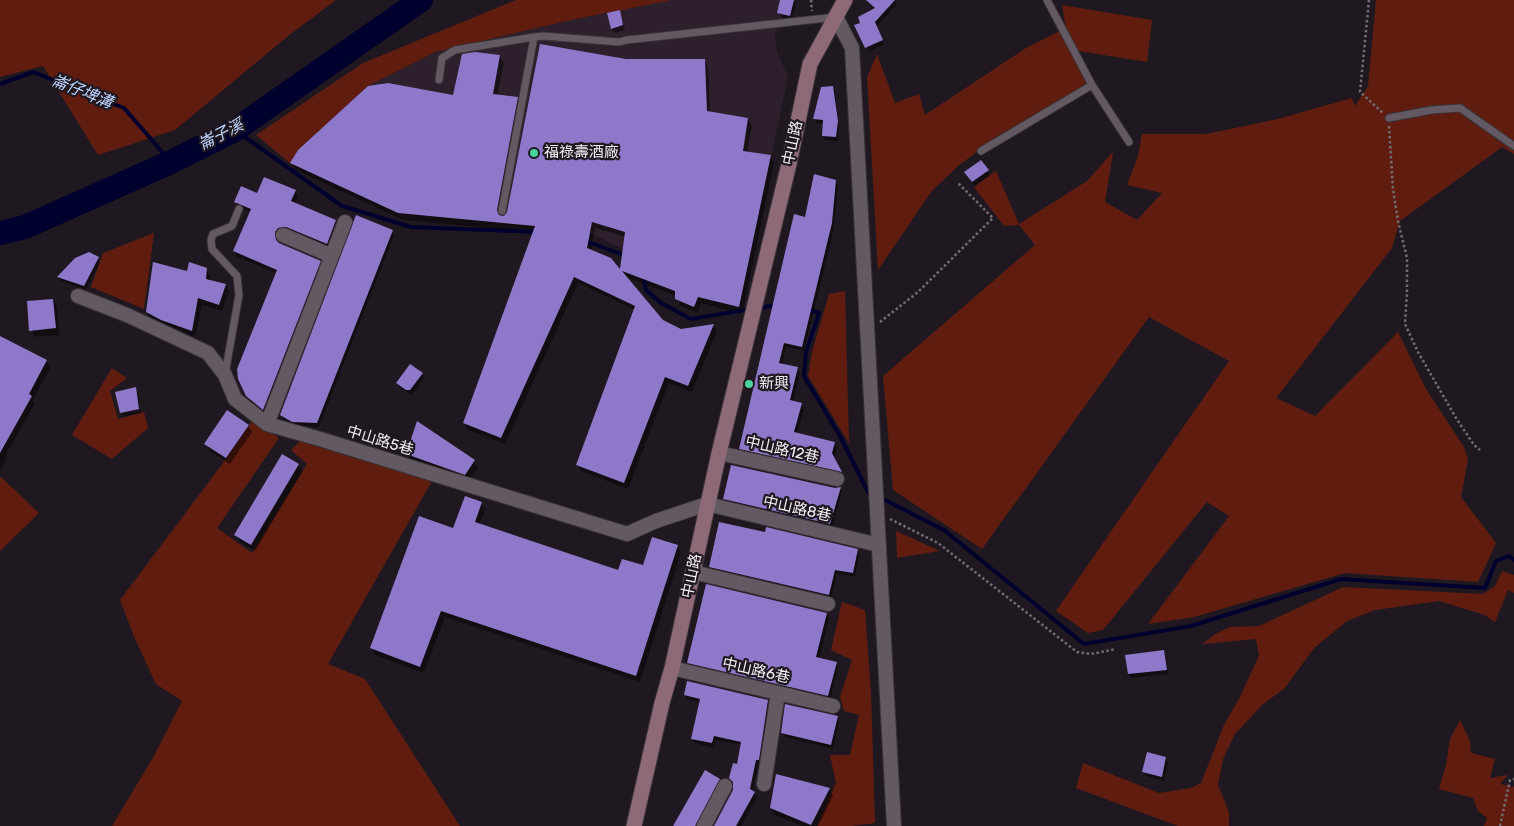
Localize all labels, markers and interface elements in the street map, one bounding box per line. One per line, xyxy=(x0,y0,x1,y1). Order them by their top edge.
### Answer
water label: 崙仔埤溝 xyxy=(49,71,115,113)
water label: 崙子溪 xyxy=(195,116,247,154)
street label: 中山路 xyxy=(780,119,806,167)
place label: 福祿壽酒廠 xyxy=(544,144,619,162)
marker: 福祿壽酒廠 xyxy=(528,147,540,159)
place label: 新興 xyxy=(759,375,789,393)
marker: 新興 xyxy=(743,378,755,390)
street label: 中山路5巷 xyxy=(344,422,416,460)
street label: 中山路12巷 xyxy=(743,433,821,467)
street label: 中山路8巷 xyxy=(761,492,833,526)
street label: 中山路 xyxy=(679,552,705,600)
street label: 中山路6巷 xyxy=(720,654,792,688)

